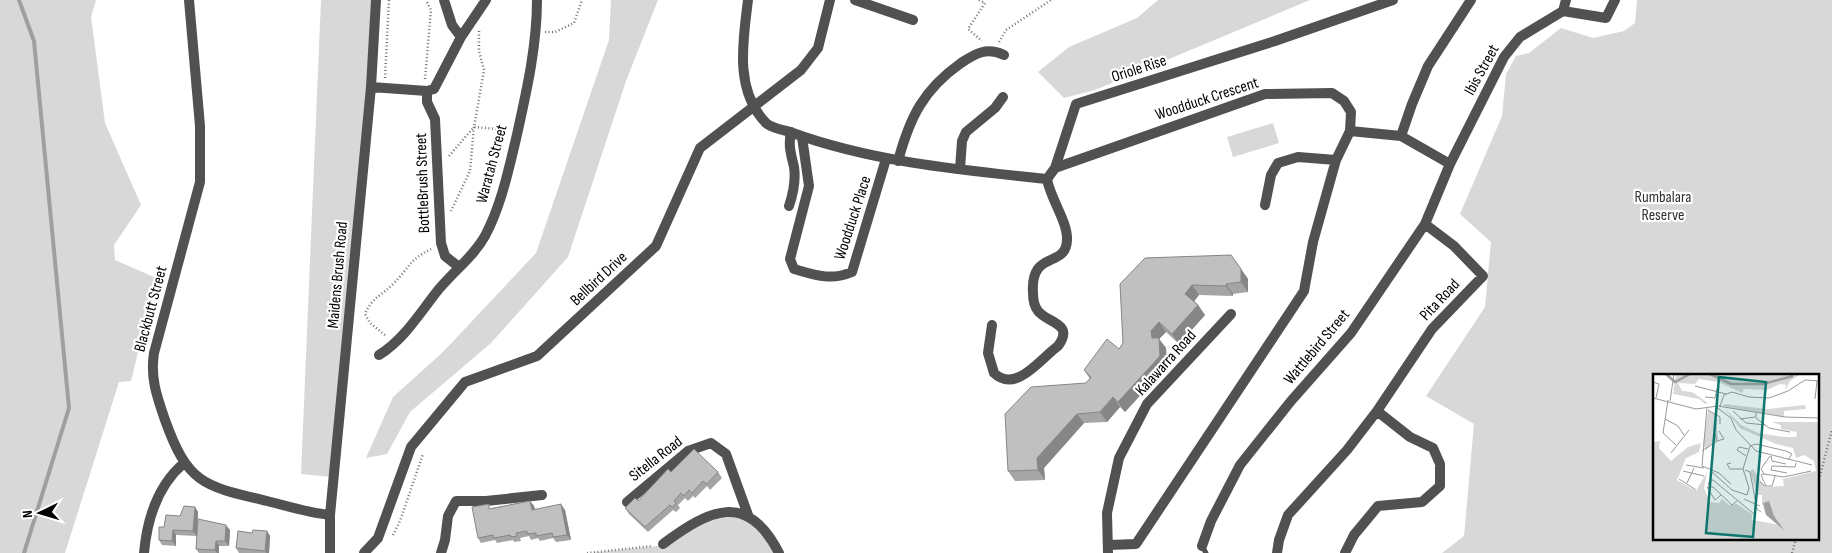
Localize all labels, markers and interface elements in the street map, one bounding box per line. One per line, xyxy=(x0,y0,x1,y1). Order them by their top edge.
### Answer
street label: Ibis Street xyxy=(1460,41,1504,99)
street label: Oriole Rise xyxy=(1109,51,1169,87)
street label: Woodduck Crescent xyxy=(1153,73,1261,125)
street label: Waratah Street xyxy=(472,122,512,205)
street label: BottleBrush Street xyxy=(412,132,434,233)
street label: Woodduck Place xyxy=(830,174,876,262)
park label: Rumbalara Reserve xyxy=(1635,188,1691,225)
street label: Maidens Brush Road xyxy=(324,221,352,329)
street label: Bellbird Drive xyxy=(567,248,631,310)
street label: Blackbutt Street xyxy=(130,264,172,354)
street label: Pita Road xyxy=(1416,275,1464,325)
street label: Wattlebird Street xyxy=(1280,305,1354,388)
street label: Kalawarra Road xyxy=(1132,326,1200,400)
inset map xyxy=(1653,374,1820,540)
street label: Sitella Road xyxy=(626,432,686,486)
north arrow xyxy=(15,488,65,538)
text: N xyxy=(19,510,36,519)

